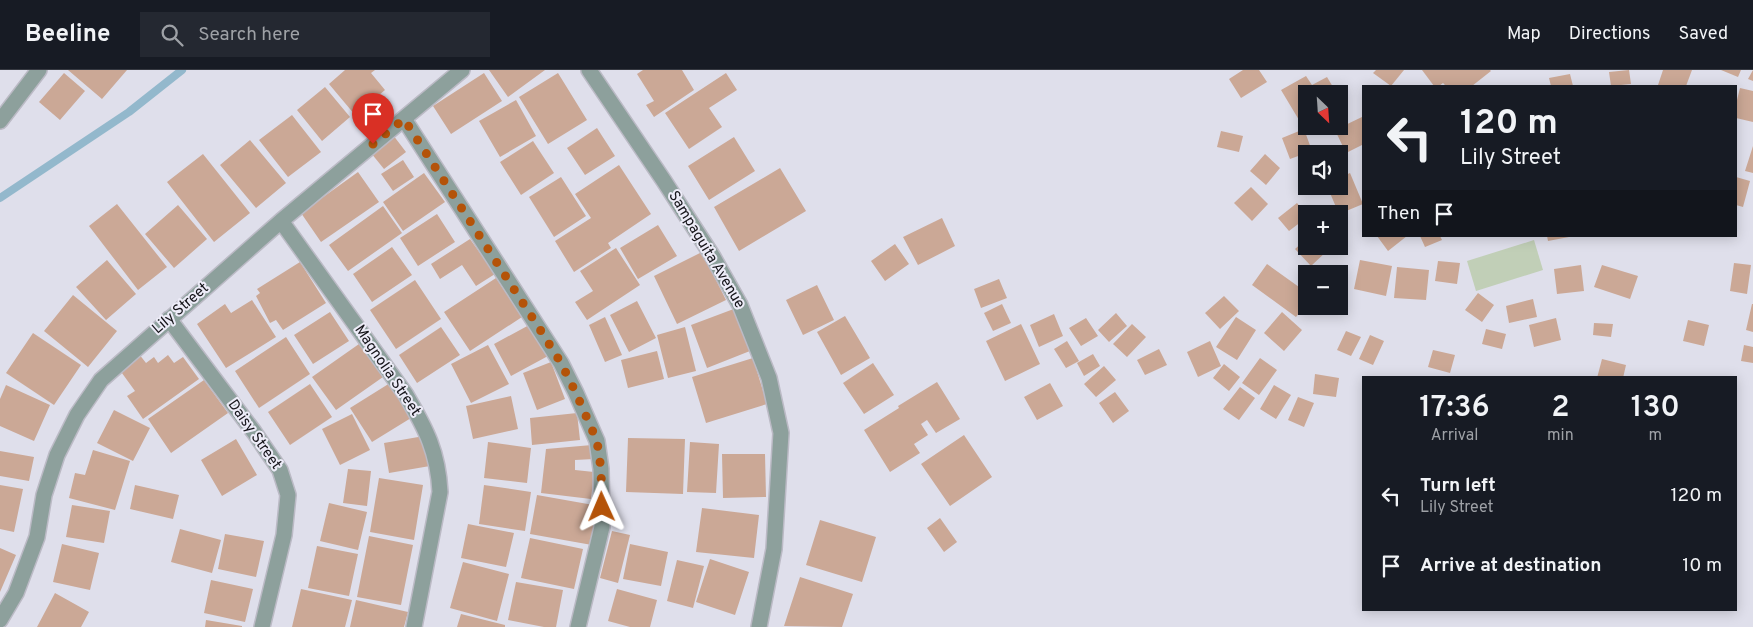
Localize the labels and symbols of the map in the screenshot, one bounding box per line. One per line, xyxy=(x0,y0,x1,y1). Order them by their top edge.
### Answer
north arrow xyxy=(1298,85,1348,135)
pin xyxy=(352,93,394,144)
street label: Sampaguita Avenue xyxy=(663,188,749,312)
street label: Lily Street xyxy=(149,279,213,339)
street label: Magnolia Street xyxy=(350,322,424,420)
street label: Daisy Street xyxy=(223,396,285,474)
position arrow xyxy=(575,480,627,532)

